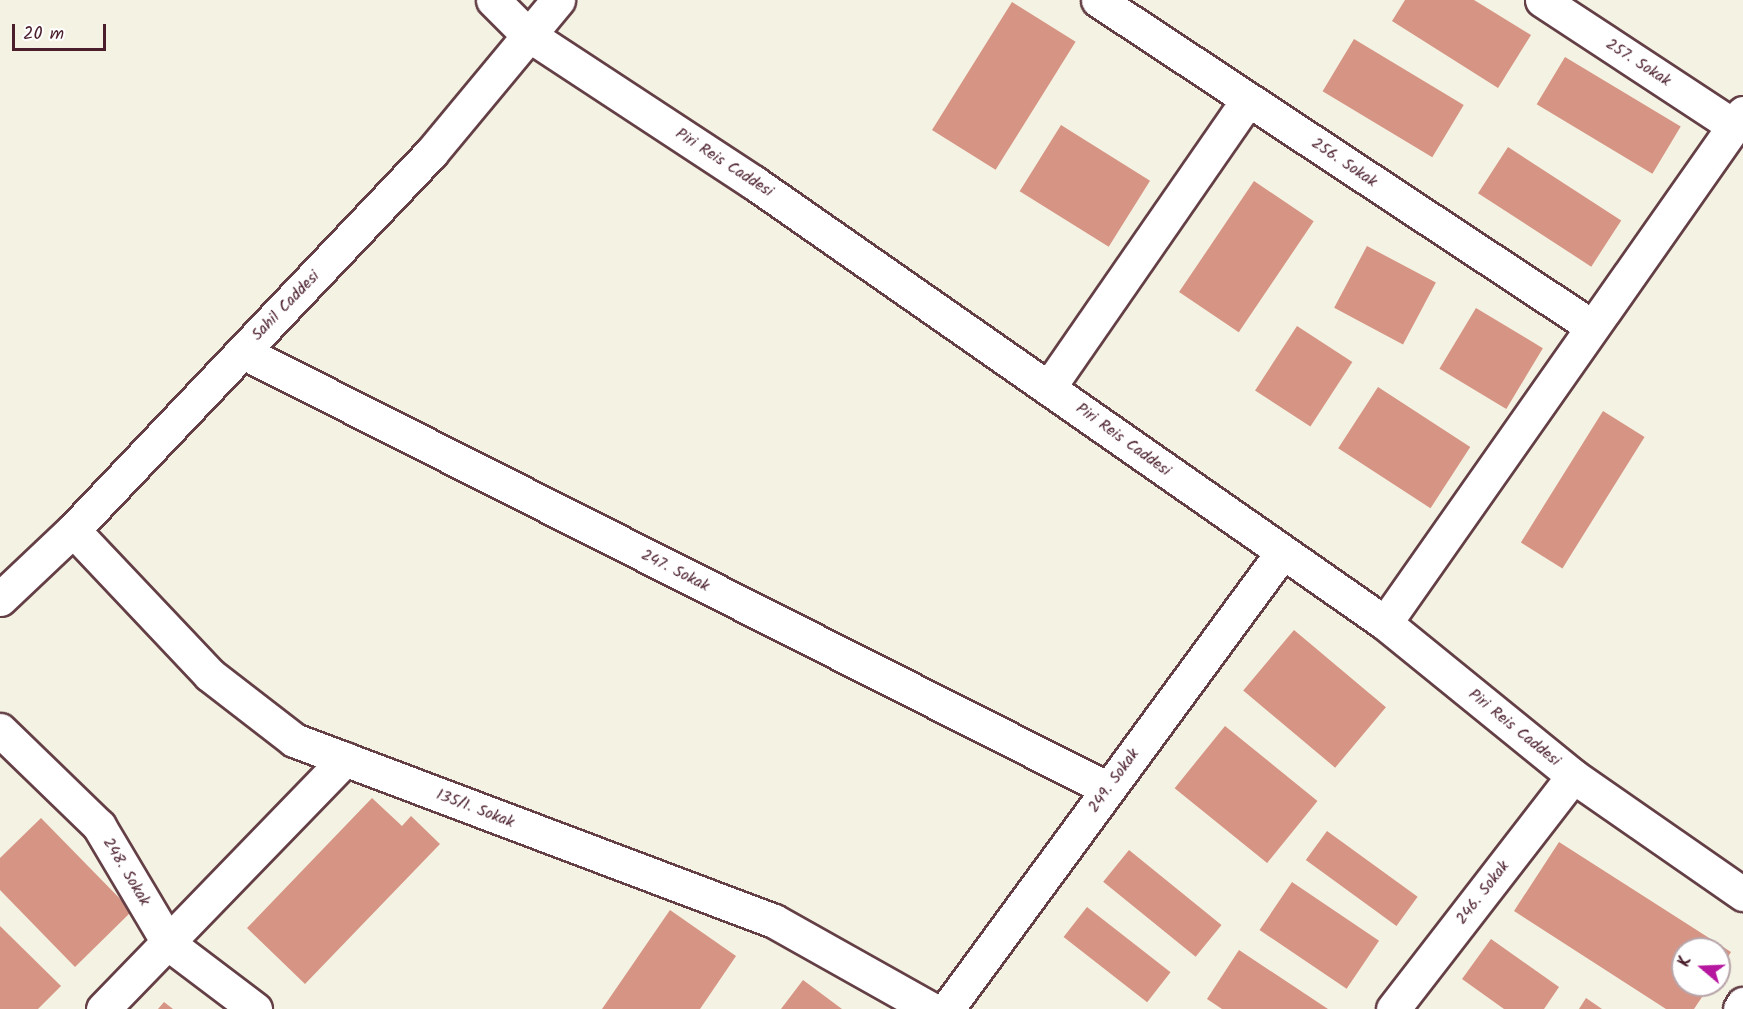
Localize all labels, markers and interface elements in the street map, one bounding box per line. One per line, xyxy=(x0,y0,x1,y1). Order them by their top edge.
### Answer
scale bar xyxy=(15,12,110,50)
text: 20 m xyxy=(23,20,64,49)
street label: 257. Sokak xyxy=(1602,35,1674,91)
street label: Piri Reis Caddesi xyxy=(672,124,776,202)
street label: 256. Sokak xyxy=(1307,134,1381,192)
street label: Sahil Caddesi xyxy=(248,267,324,345)
street label: Piri Reis Caddesi xyxy=(1072,399,1174,481)
street label: 247. Sokak xyxy=(638,546,712,596)
street label: Piri Reis Caddesi xyxy=(1464,685,1564,771)
street label: 249. Sokak xyxy=(1084,745,1144,817)
street label: 135/1. Sokak xyxy=(433,785,517,833)
street label: 248. Sokak xyxy=(98,834,154,910)
street label: 246. Sokak xyxy=(1452,857,1514,929)
north arrow xyxy=(1671,937,1731,997)
text: K xyxy=(1672,953,1699,970)

